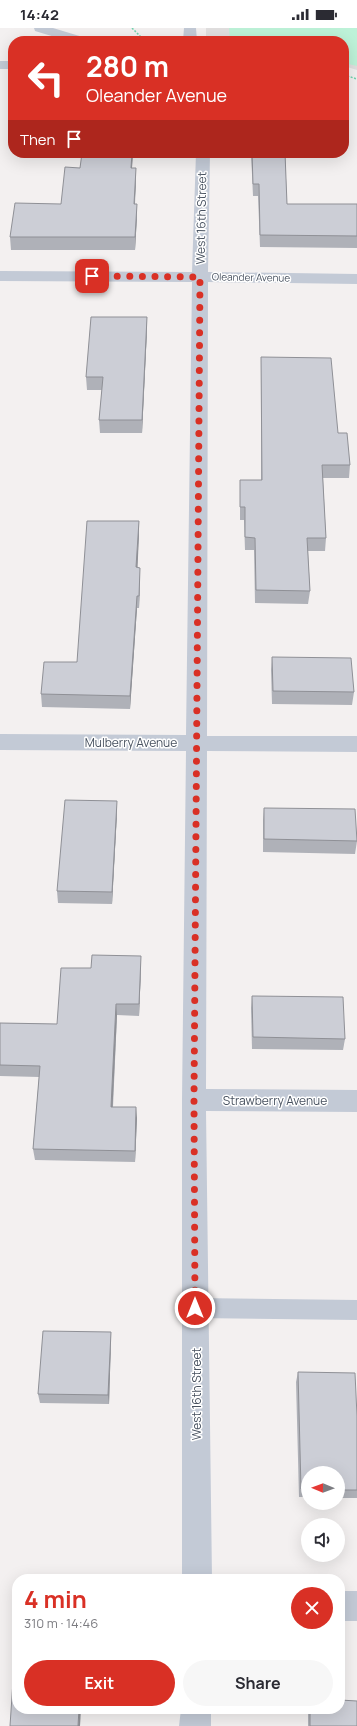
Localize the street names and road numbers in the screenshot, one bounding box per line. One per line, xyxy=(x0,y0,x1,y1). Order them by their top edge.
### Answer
street label: West 16th Street xyxy=(192,171,210,265)
street label: Oleander Avenue xyxy=(212,269,290,285)
street label: Mulberry Avenue xyxy=(85,734,177,751)
street label: Strawberry Avenue xyxy=(223,1092,327,1109)
street label: West 16th Street xyxy=(188,1347,205,1440)

